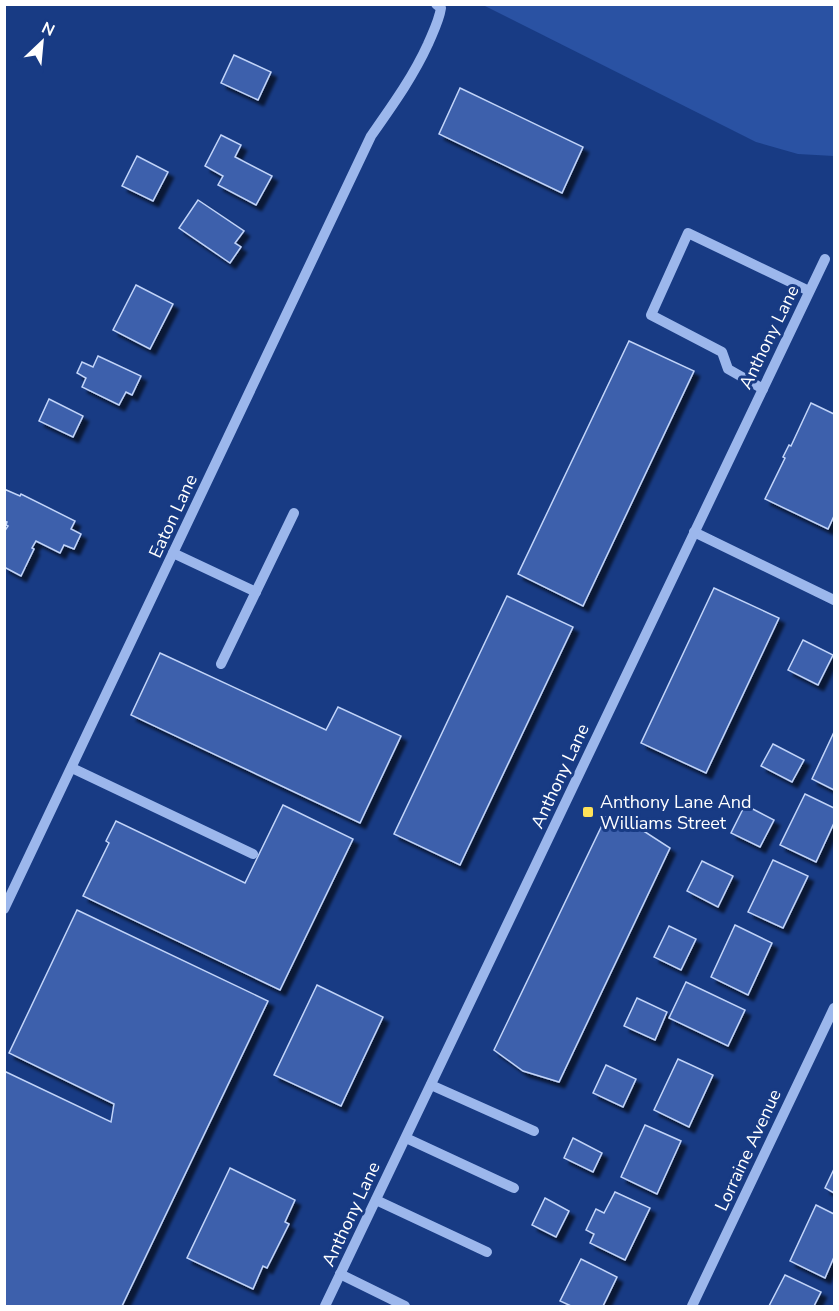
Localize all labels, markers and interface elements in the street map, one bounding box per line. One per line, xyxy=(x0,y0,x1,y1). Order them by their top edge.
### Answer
north arrow xyxy=(12,12,72,72)
text: N xyxy=(38,17,58,42)
street label: Anthony Lane xyxy=(733,281,805,393)
street label: Eaton Lane xyxy=(143,470,203,562)
street label: Anthony Lane xyxy=(525,720,595,832)
place label: Anthony Lane And Williams Street xyxy=(600,790,751,835)
marker: Anthony Lane And Williams Street xyxy=(581,805,595,819)
street label: Lorraine Avenue xyxy=(709,1085,787,1215)
street label: Anthony Lane xyxy=(316,1158,386,1270)

